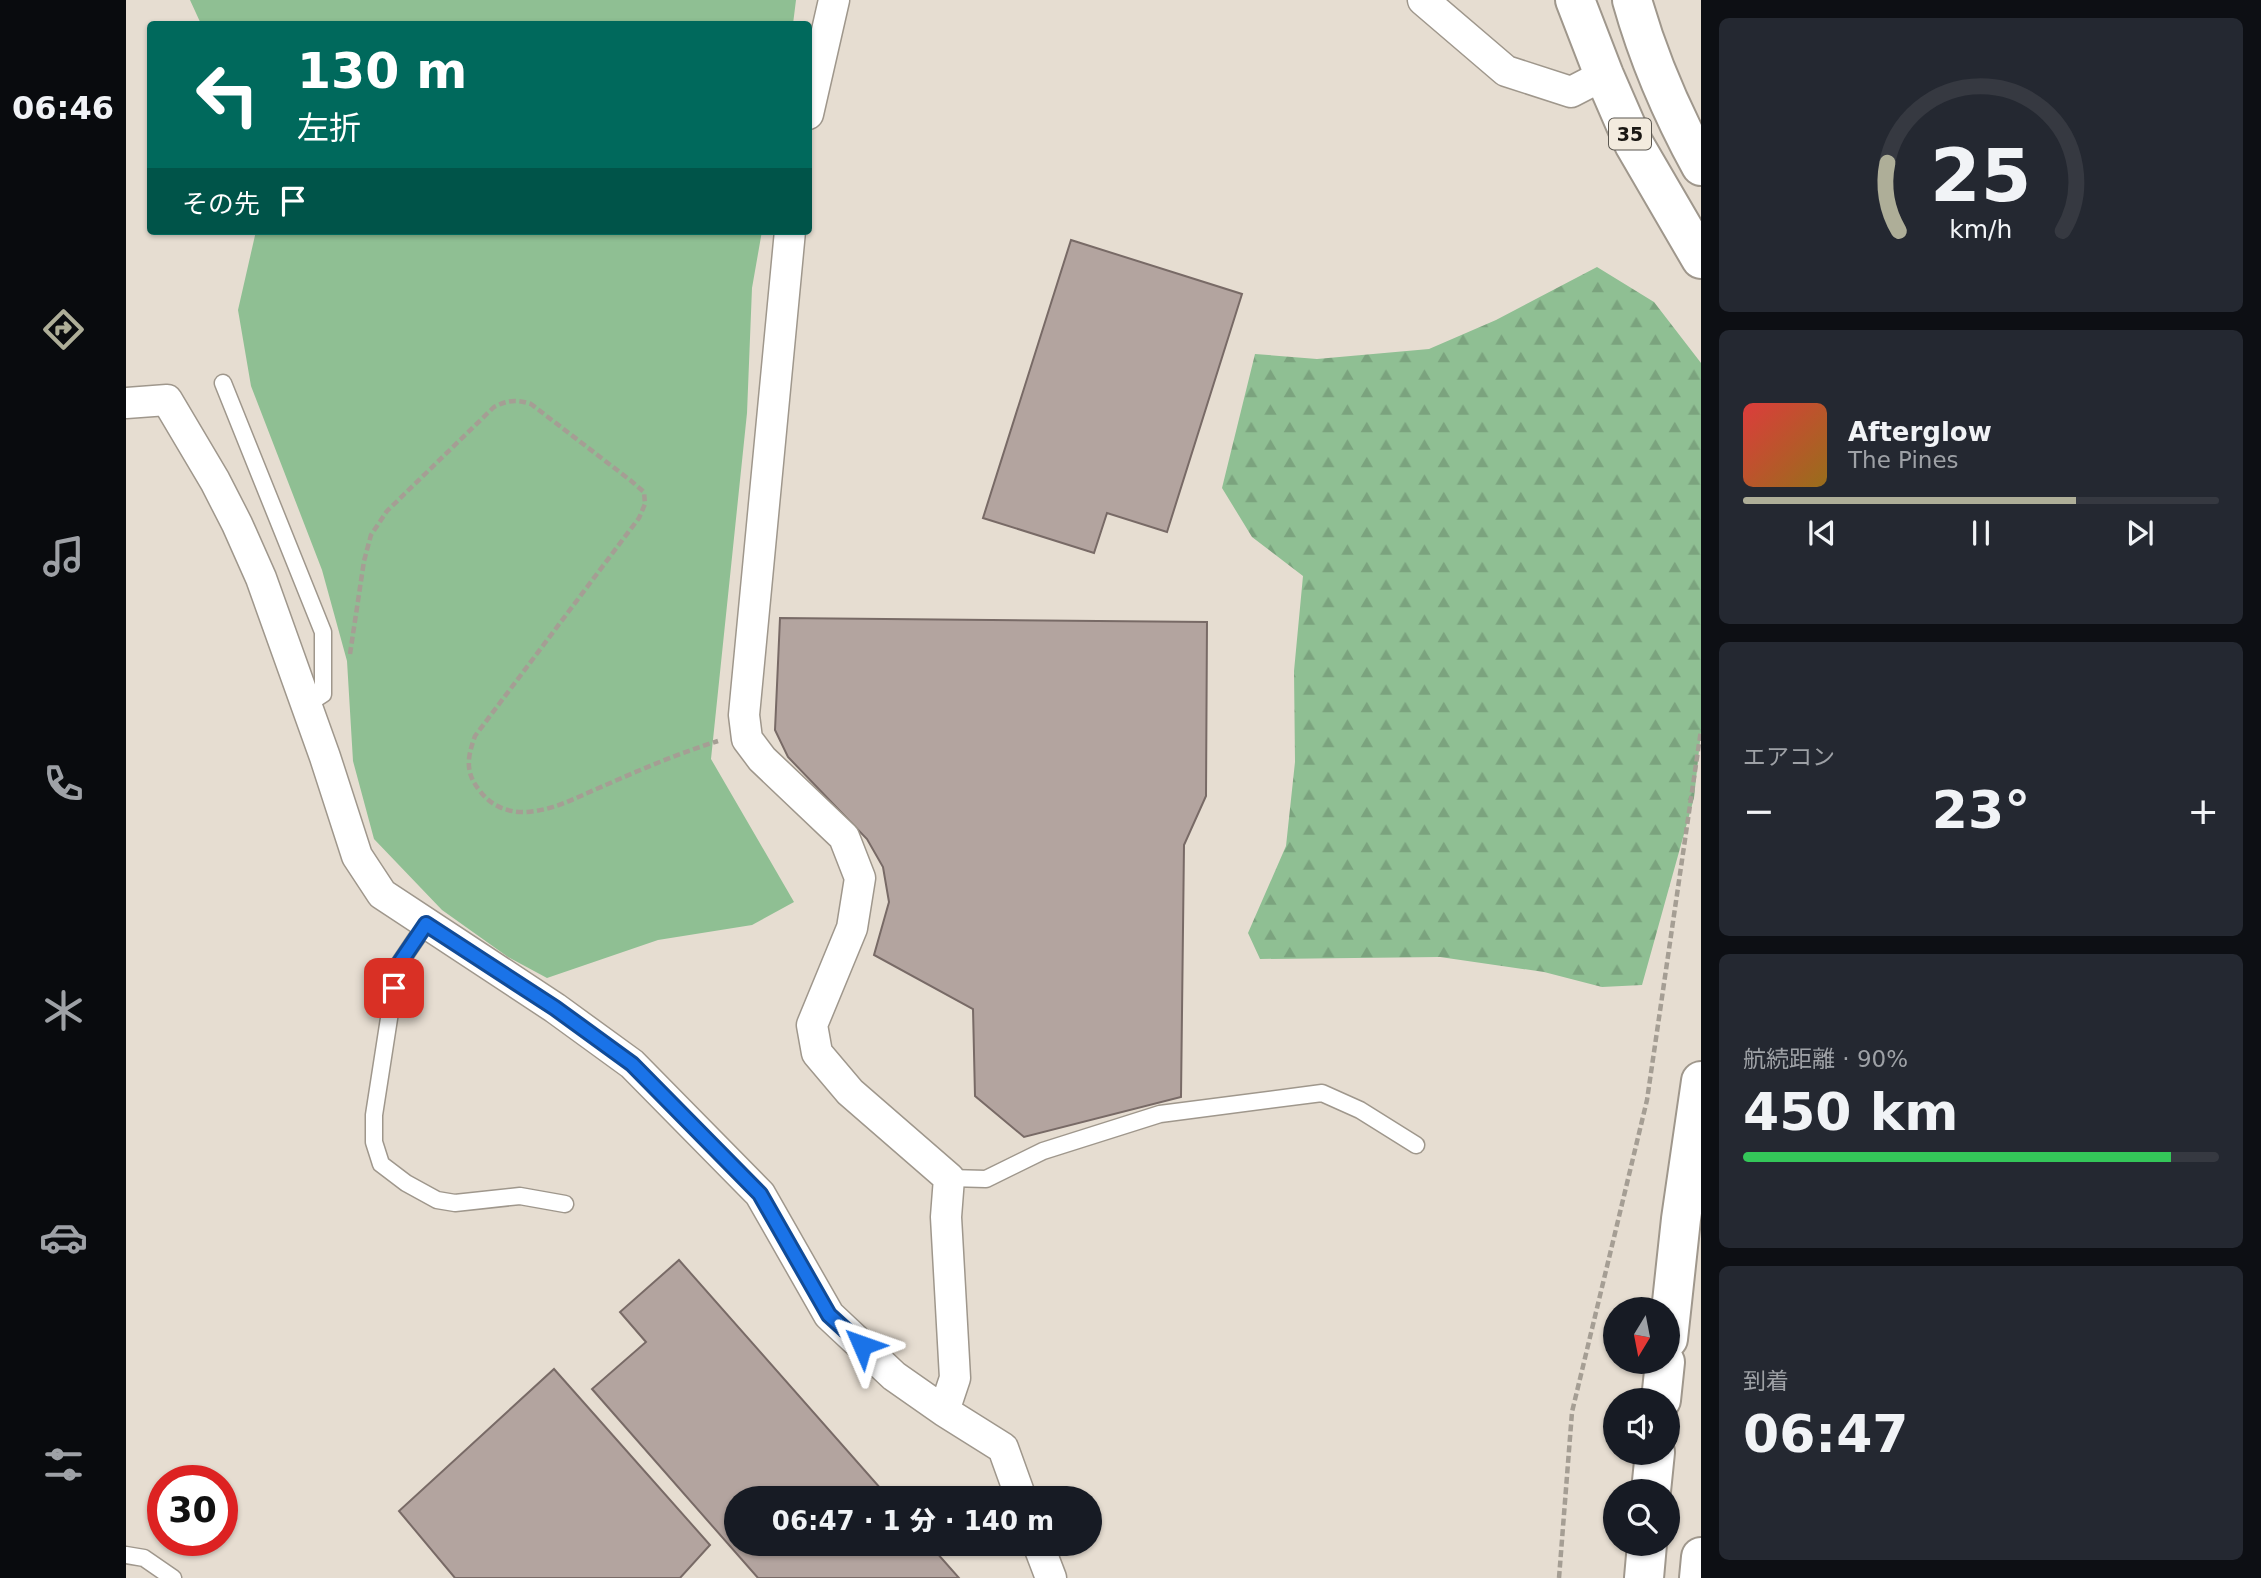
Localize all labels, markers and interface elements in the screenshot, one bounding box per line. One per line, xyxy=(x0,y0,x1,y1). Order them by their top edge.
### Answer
text: 130 m xyxy=(297,43,467,100)
icon: left xyxy=(182,49,273,140)
text: 06:46 xyxy=(12,89,114,127)
text: 左折 xyxy=(297,109,361,147)
road number: 35 xyxy=(1609,118,1651,150)
text: 25 xyxy=(1930,133,2032,218)
icon: arrive xyxy=(274,182,312,220)
text: その先 xyxy=(182,189,260,219)
text: km/h xyxy=(1949,215,2013,244)
icon: directions xyxy=(39,305,88,354)
text: Afterglow xyxy=(1848,417,1992,447)
text: The Pines xyxy=(1848,447,1959,473)
icon: previous xyxy=(1803,514,1841,552)
icon: pause xyxy=(1962,514,2000,552)
icon: next xyxy=(2121,514,2159,552)
icon: music xyxy=(39,532,88,581)
text: エアコン xyxy=(1743,744,1835,770)
icon: phone xyxy=(39,759,88,808)
text: 23° xyxy=(1932,780,2030,840)
text: − xyxy=(1743,789,1775,833)
text: + xyxy=(2187,789,2219,833)
pin xyxy=(364,958,424,1018)
icon: arrive xyxy=(375,969,413,1007)
icon: climate xyxy=(39,986,88,1035)
text: 航続距離 · 90% xyxy=(1743,1046,1908,1072)
text: 450 km xyxy=(1743,1082,1958,1142)
icon: car xyxy=(39,1213,88,1262)
north arrow xyxy=(1603,1297,1680,1374)
map controls xyxy=(1603,1297,1680,1556)
position arrow xyxy=(825,1308,899,1382)
text: 到着 xyxy=(1743,1368,1789,1394)
button: sound xyxy=(1603,1388,1680,1465)
text: 06:47 xyxy=(1743,1404,1909,1464)
icon: filters xyxy=(39,1440,88,1489)
speed limit sign: 30 xyxy=(147,1465,238,1556)
button: search xyxy=(1603,1479,1680,1556)
text: 06:47 · 1 分 · 140 m xyxy=(772,1506,1054,1536)

